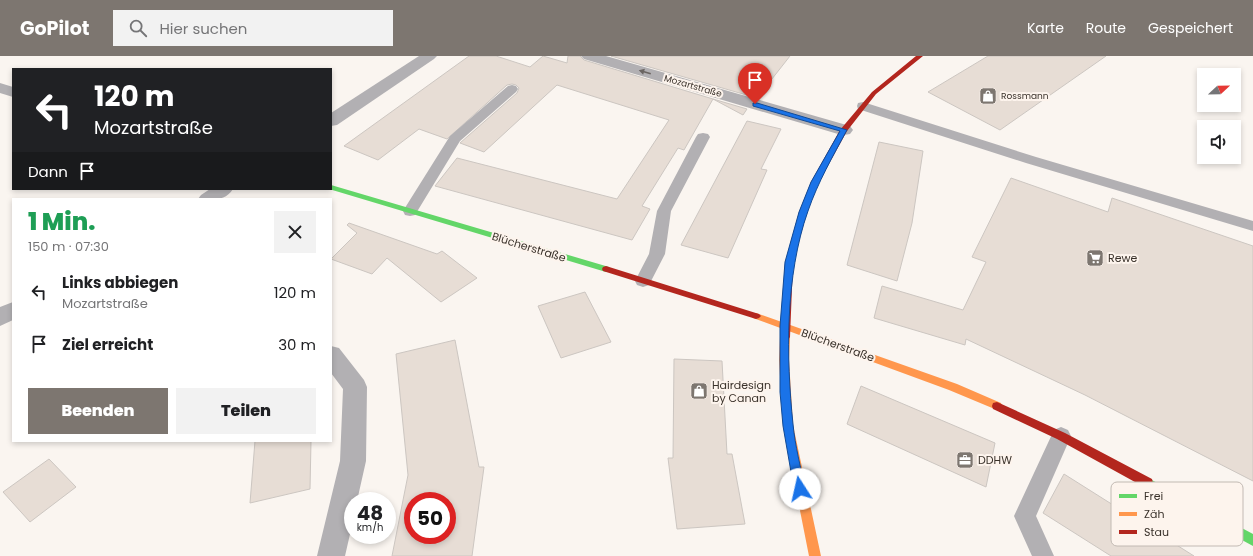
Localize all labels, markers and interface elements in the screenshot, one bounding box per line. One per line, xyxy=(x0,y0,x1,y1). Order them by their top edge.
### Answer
search box xyxy=(113,10,393,46)
text: GoPilot xyxy=(20,15,89,42)
icon: search xyxy=(127,17,149,39)
text: Hier suchen xyxy=(159,18,247,39)
text: Karte xyxy=(1027,18,1064,38)
text: Route xyxy=(1086,18,1126,38)
text: Gespeichert xyxy=(1148,18,1233,38)
pin xyxy=(738,63,772,104)
north arrow xyxy=(1197,68,1241,112)
map controls xyxy=(1197,68,1241,164)
one-way arrow xyxy=(639,69,651,75)
icon: arrive xyxy=(744,69,766,91)
street label: Mozartstraße xyxy=(663,72,724,100)
text: 120 m xyxy=(94,77,174,116)
icon: left xyxy=(28,84,80,136)
shop icon: Rossmann xyxy=(978,86,998,106)
place label: Rossmann xyxy=(1001,90,1049,102)
text: Mozartstraße xyxy=(94,115,213,140)
button: sound xyxy=(1197,120,1241,164)
icon: arrive xyxy=(76,160,98,182)
text: Dann xyxy=(28,161,68,182)
text: 1 Min. xyxy=(28,205,95,238)
button: close xyxy=(274,211,316,253)
street label: Blücherstraße xyxy=(490,228,568,266)
text: 150 m · 07:30 xyxy=(28,237,109,256)
supermarket icon: Rewe xyxy=(1085,248,1105,268)
place label: Rewe xyxy=(1108,250,1138,266)
text: Links abbiegen xyxy=(62,272,178,293)
icon: left xyxy=(28,281,50,303)
text: 120 m xyxy=(274,282,316,303)
text: Mozartstraße xyxy=(62,294,148,313)
street label: Blücherstraße xyxy=(799,324,877,366)
icon: arrive xyxy=(28,333,50,355)
text: Ziel erreicht xyxy=(62,334,153,355)
text: 30 m xyxy=(278,334,316,355)
place label: Hairdesign by Canan xyxy=(712,377,771,406)
shop icon: Hairdesign by Canan xyxy=(689,381,709,401)
button: Beenden xyxy=(28,388,168,434)
button: Teilen xyxy=(176,388,316,434)
office icon: DDHW xyxy=(955,450,975,470)
place label: DDHW xyxy=(978,452,1012,468)
position arrow xyxy=(779,468,821,510)
legend xyxy=(1111,482,1243,546)
text: Frei xyxy=(1144,488,1163,504)
speed limit sign: 50 xyxy=(404,492,456,544)
text: 48 xyxy=(357,499,383,527)
text: Zäh xyxy=(1144,506,1164,522)
text: km/h xyxy=(357,520,383,535)
text: Stau xyxy=(1144,524,1169,540)

